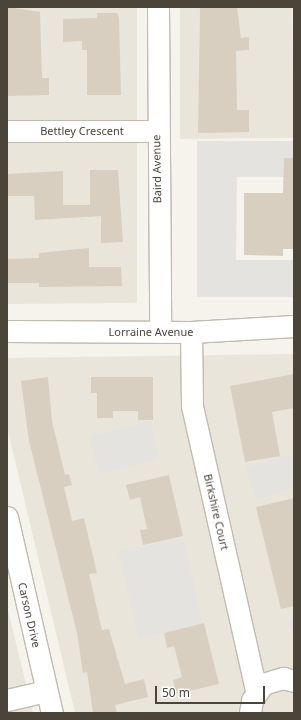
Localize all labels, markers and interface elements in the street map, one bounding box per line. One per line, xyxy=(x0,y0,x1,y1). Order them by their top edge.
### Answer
street label: Bettley Crescent xyxy=(40,124,124,138)
street label: Baird Avenue xyxy=(150,135,164,203)
street label: Lorraine Avenue xyxy=(109,325,193,339)
street label: Birkshire Court xyxy=(201,473,231,551)
street label: Carson Drive xyxy=(15,581,43,649)
scale bar xyxy=(157,678,267,704)
text: 50 m xyxy=(162,684,190,701)

